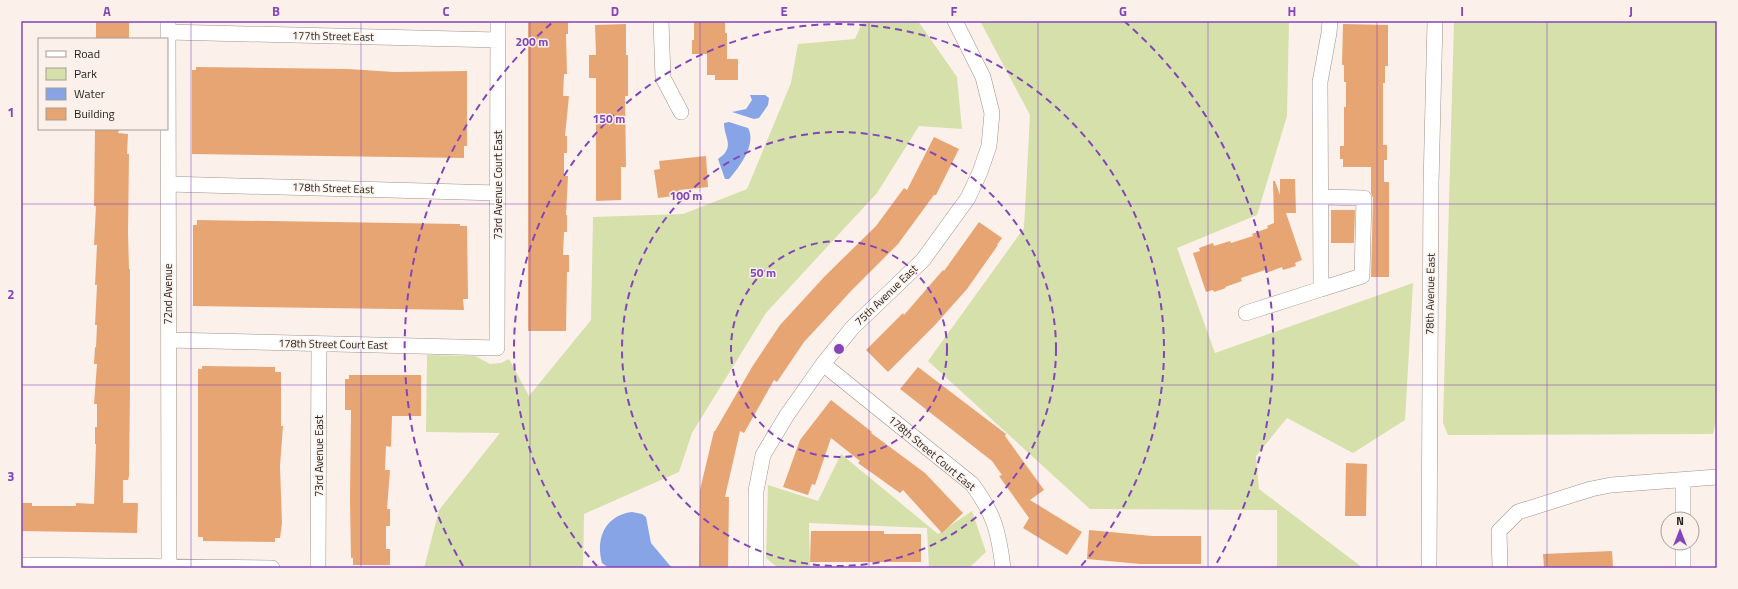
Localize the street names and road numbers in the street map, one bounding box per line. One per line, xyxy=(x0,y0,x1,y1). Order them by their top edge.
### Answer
street label: 177th Street East xyxy=(292,27,374,45)
street label: 73rd Avenue Court East xyxy=(490,130,506,240)
street label: 178th Street East xyxy=(292,179,374,197)
street label: 78th Avenue East xyxy=(1421,253,1439,335)
street label: 75th Avenue East xyxy=(851,261,921,329)
street label: 72nd Avenue xyxy=(160,263,176,324)
street label: 178th Street Court East xyxy=(278,335,388,353)
street label: 178th Street Court East xyxy=(885,412,979,494)
street label: 73rd Avenue East xyxy=(311,415,327,497)

